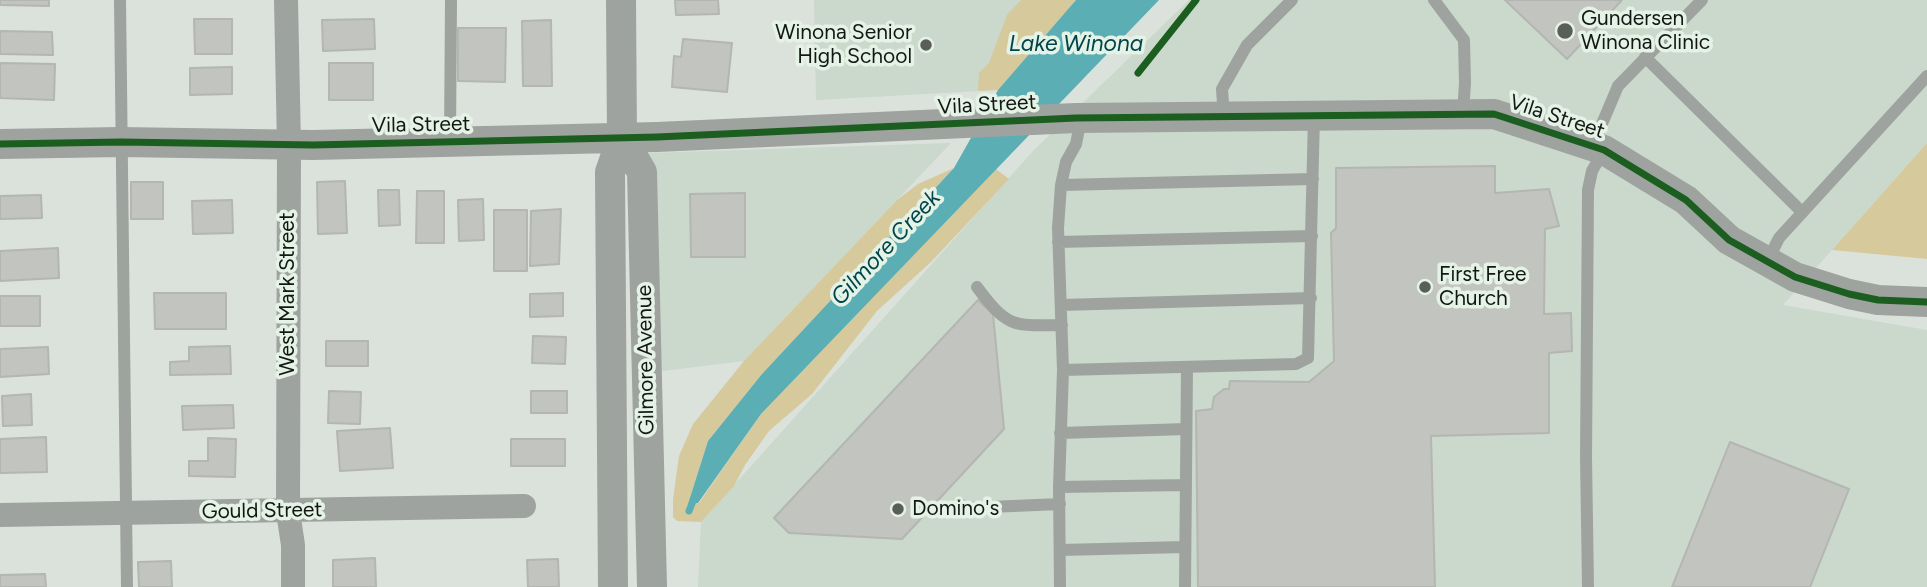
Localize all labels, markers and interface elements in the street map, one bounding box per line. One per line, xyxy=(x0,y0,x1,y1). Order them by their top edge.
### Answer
place label: Gundersen Winona Clinic xyxy=(1581,6,1710,56)
place label: Winona Senior High School xyxy=(775,20,912,70)
marker: Gundersen Winona Clinic xyxy=(1555,21,1575,41)
water label: Lake Winona xyxy=(1009,30,1143,58)
marker: Winona Senior High School xyxy=(918,37,934,53)
street label: Vila Street xyxy=(937,90,1037,120)
street label: Vila Street xyxy=(1506,90,1608,144)
street label: Vila Street xyxy=(371,112,471,138)
water label: Gilmore Creek xyxy=(826,185,946,311)
street label: West Mark Street xyxy=(275,212,301,376)
place label: First Free Church xyxy=(1439,262,1527,312)
marker: First Free Church xyxy=(1417,279,1433,295)
street label: Gilmore Avenue xyxy=(632,285,660,435)
place label: Domino's xyxy=(912,496,999,522)
street label: Gould Street xyxy=(201,497,323,525)
marker: Domino's xyxy=(890,501,906,517)

